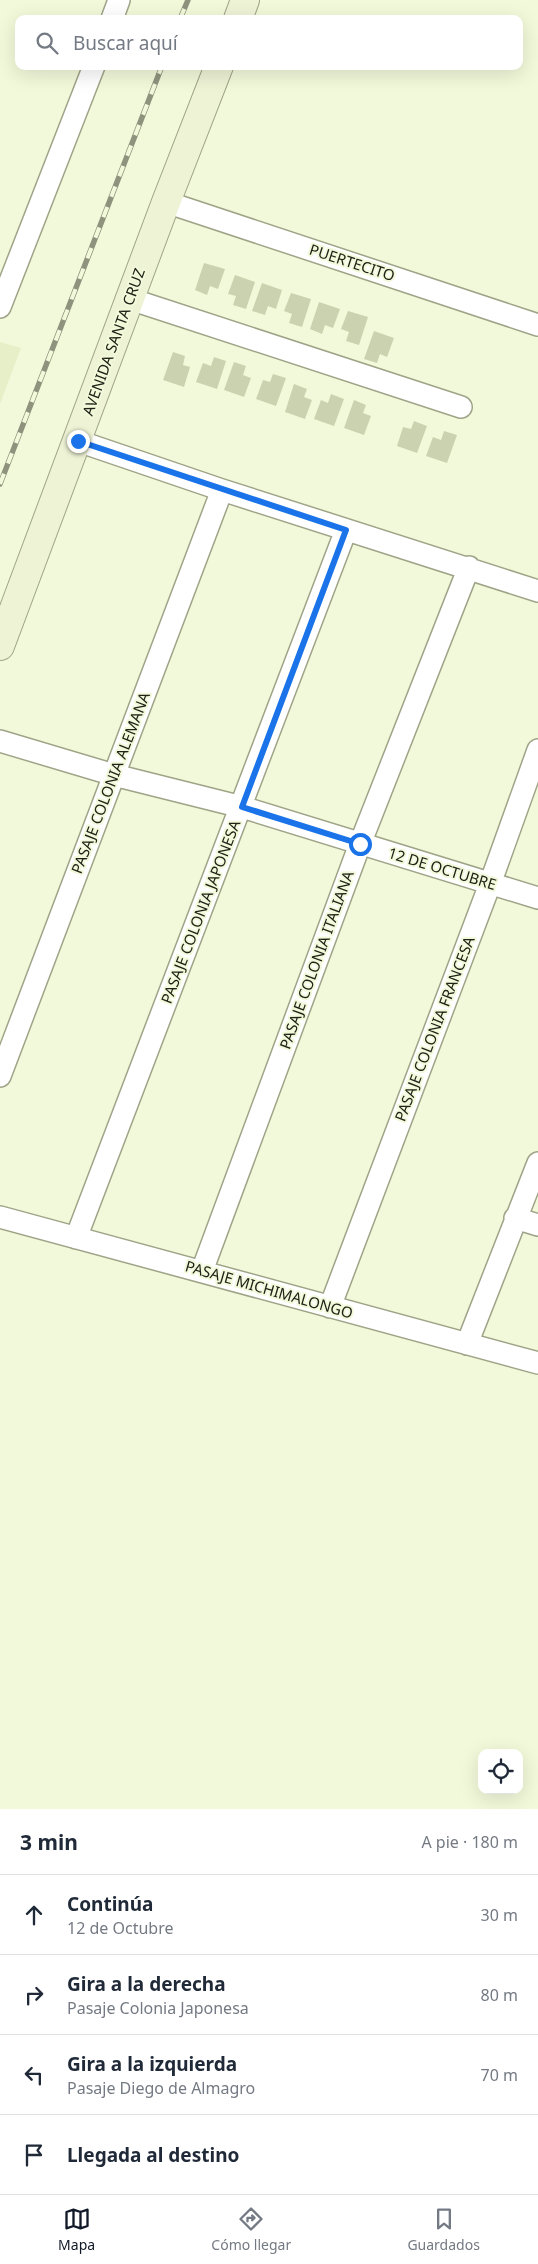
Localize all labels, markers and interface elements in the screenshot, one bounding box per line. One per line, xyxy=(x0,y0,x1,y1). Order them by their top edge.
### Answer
search box xyxy=(15,15,523,70)
icon: search xyxy=(33,29,61,57)
text: Buscar aquí xyxy=(73,30,178,56)
street label: PUERTECITO xyxy=(307,239,398,285)
street label: AVENIDA SANTA CRUZ xyxy=(77,265,149,418)
route end xyxy=(67,430,90,453)
street label: PASAJE COLONIA ALEMANA xyxy=(66,689,154,876)
street label: PASAJE COLONIA JAPONESA xyxy=(156,817,244,1006)
route start xyxy=(349,833,372,856)
street label: 12 DE OCTUBRE xyxy=(386,842,499,894)
street label: PASAJE COLONIA ITALIANA xyxy=(274,867,358,1052)
street label: PASAJE COLONIA FRANCESA xyxy=(389,933,479,1124)
street label: PASAJE MICHIMALONGO xyxy=(183,1255,356,1323)
map controls xyxy=(478,1749,523,1794)
button: locate xyxy=(478,1749,523,1794)
text: 3 min xyxy=(20,1828,78,1856)
text: A pie · 180 m xyxy=(421,1831,518,1853)
text: Continúa xyxy=(67,1891,153,1917)
icon: ahead xyxy=(20,1901,48,1929)
text: 30 m xyxy=(481,1904,518,1926)
text: 12 de Octubre xyxy=(67,1917,173,1939)
text: Gira a la derecha xyxy=(67,1971,226,1997)
icon: right xyxy=(20,1981,48,2009)
text: 80 m xyxy=(481,1984,518,2006)
text: Pasaje Colonia Japonesa xyxy=(67,1997,249,2019)
text: Gira a la izquierda xyxy=(67,2051,237,2077)
icon: left xyxy=(20,2061,48,2089)
text: 70 m xyxy=(481,2064,518,2086)
text: Pasaje Diego de Almagro xyxy=(67,2077,255,2099)
icon: arrive xyxy=(20,2141,48,2169)
text: Llegada al destino xyxy=(67,2142,239,2168)
tab: Mapa xyxy=(58,2205,95,2254)
tab: Cómo llegar xyxy=(211,2205,291,2254)
tab: Guardados xyxy=(407,2205,480,2254)

